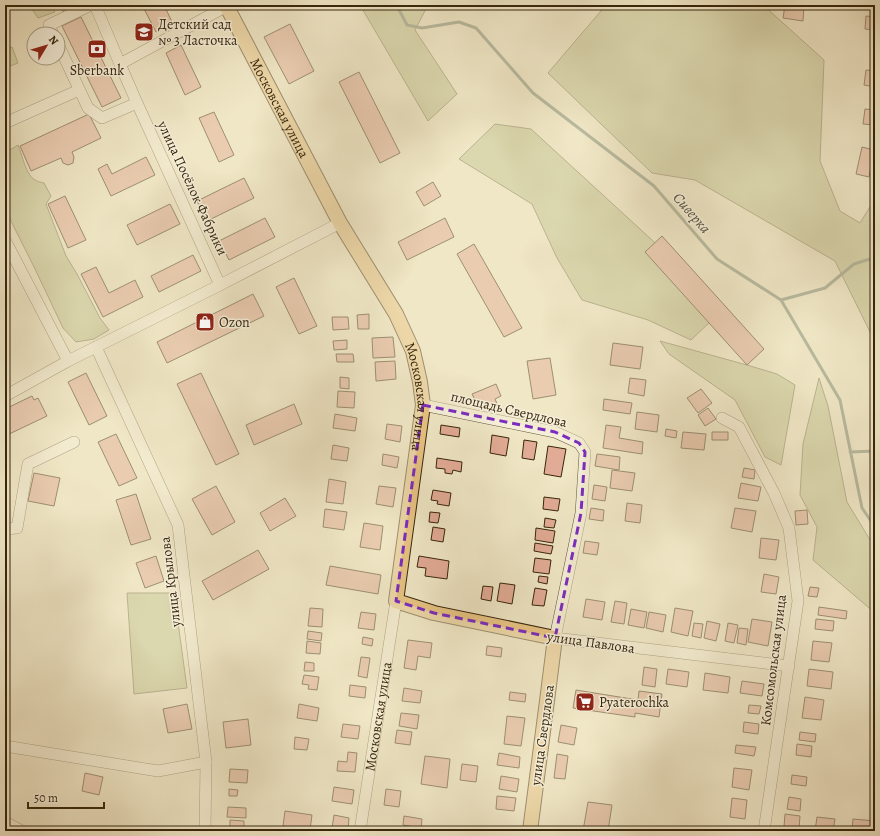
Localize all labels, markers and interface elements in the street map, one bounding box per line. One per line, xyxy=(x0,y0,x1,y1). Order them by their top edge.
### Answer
place label: Детский сад № 3 Ласточка xyxy=(158,15,238,50)
school or university icon: Детский сад № 3 Ласточка xyxy=(133,21,155,43)
north arrow xyxy=(26,26,66,66)
text: N xyxy=(45,32,62,48)
bank icon: Sberbank xyxy=(86,38,108,60)
street label: Московская улица xyxy=(245,55,314,162)
place label: Sberbank xyxy=(70,61,124,80)
street label: улица Посёлок Фабрики xyxy=(153,117,232,259)
water label: Сиверка xyxy=(669,188,715,238)
shop icon: Ozon xyxy=(194,311,216,333)
place label: Ozon xyxy=(219,313,250,332)
street label: Московская улица xyxy=(400,339,432,453)
street label: площадь Свердлова xyxy=(449,387,569,432)
street label: улица Крылова xyxy=(155,535,186,629)
street label: Комсомольская улица xyxy=(756,593,791,727)
street label: улица Павлова xyxy=(545,627,637,658)
street label: Московская улица xyxy=(361,660,396,772)
street label: улица Свердлова xyxy=(526,683,559,788)
supermarket icon: Pyaterochka xyxy=(574,691,596,713)
place label: Pyaterochka xyxy=(599,693,670,712)
scale bar xyxy=(28,784,104,810)
text: 50 m xyxy=(34,790,58,806)

